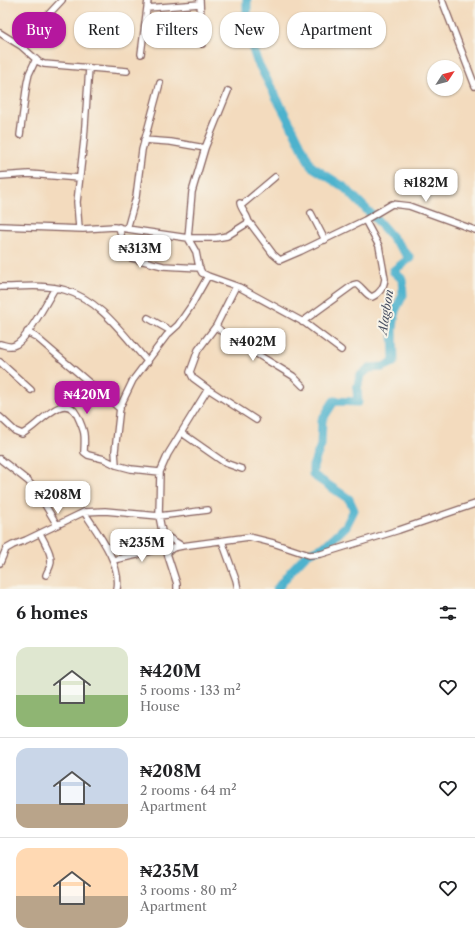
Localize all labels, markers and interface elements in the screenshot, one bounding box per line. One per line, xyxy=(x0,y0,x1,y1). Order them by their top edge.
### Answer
chip: Buy xyxy=(12,12,66,48)
chip: Rent xyxy=(74,12,134,48)
chip: Filters xyxy=(142,12,212,48)
chip: New xyxy=(220,12,279,48)
chip: Apartment xyxy=(287,12,386,48)
north arrow xyxy=(427,60,463,96)
map controls xyxy=(427,60,463,96)
pin: ₦182M xyxy=(398,169,454,203)
text: ₦182M xyxy=(404,174,448,190)
pin: ₦313M xyxy=(112,235,168,269)
text: ₦313M xyxy=(118,240,162,256)
water label: Alagbon xyxy=(374,288,396,337)
pin: ₦402M xyxy=(225,328,281,362)
text: ₦402M xyxy=(230,333,276,349)
pin: ₦420M xyxy=(59,381,115,415)
text: ₦420M xyxy=(64,386,110,402)
pin: ₦208M xyxy=(30,481,86,515)
text: ₦208M xyxy=(34,486,82,502)
pin: ₦235M xyxy=(114,529,170,563)
text: ₦235M xyxy=(119,534,165,550)
icon: filters xyxy=(437,602,459,624)
text: 6 homes xyxy=(16,603,88,623)
text: ₦420M xyxy=(140,661,201,681)
icon: home xyxy=(48,663,96,711)
icon: heart xyxy=(437,676,459,698)
text: 5 rooms · 133 m² xyxy=(140,682,241,698)
text: House xyxy=(140,698,180,714)
text: ₦208M xyxy=(140,761,202,781)
icon: home xyxy=(48,764,96,812)
icon: heart xyxy=(437,777,459,799)
text: 2 rooms · 64 m² xyxy=(140,782,237,798)
text: Apartment xyxy=(140,798,207,814)
text: ₦235M xyxy=(140,861,199,881)
icon: home xyxy=(48,864,96,912)
icon: heart xyxy=(437,877,459,899)
text: 3 rooms · 80 m² xyxy=(140,882,237,898)
text: Apartment xyxy=(140,898,207,914)

